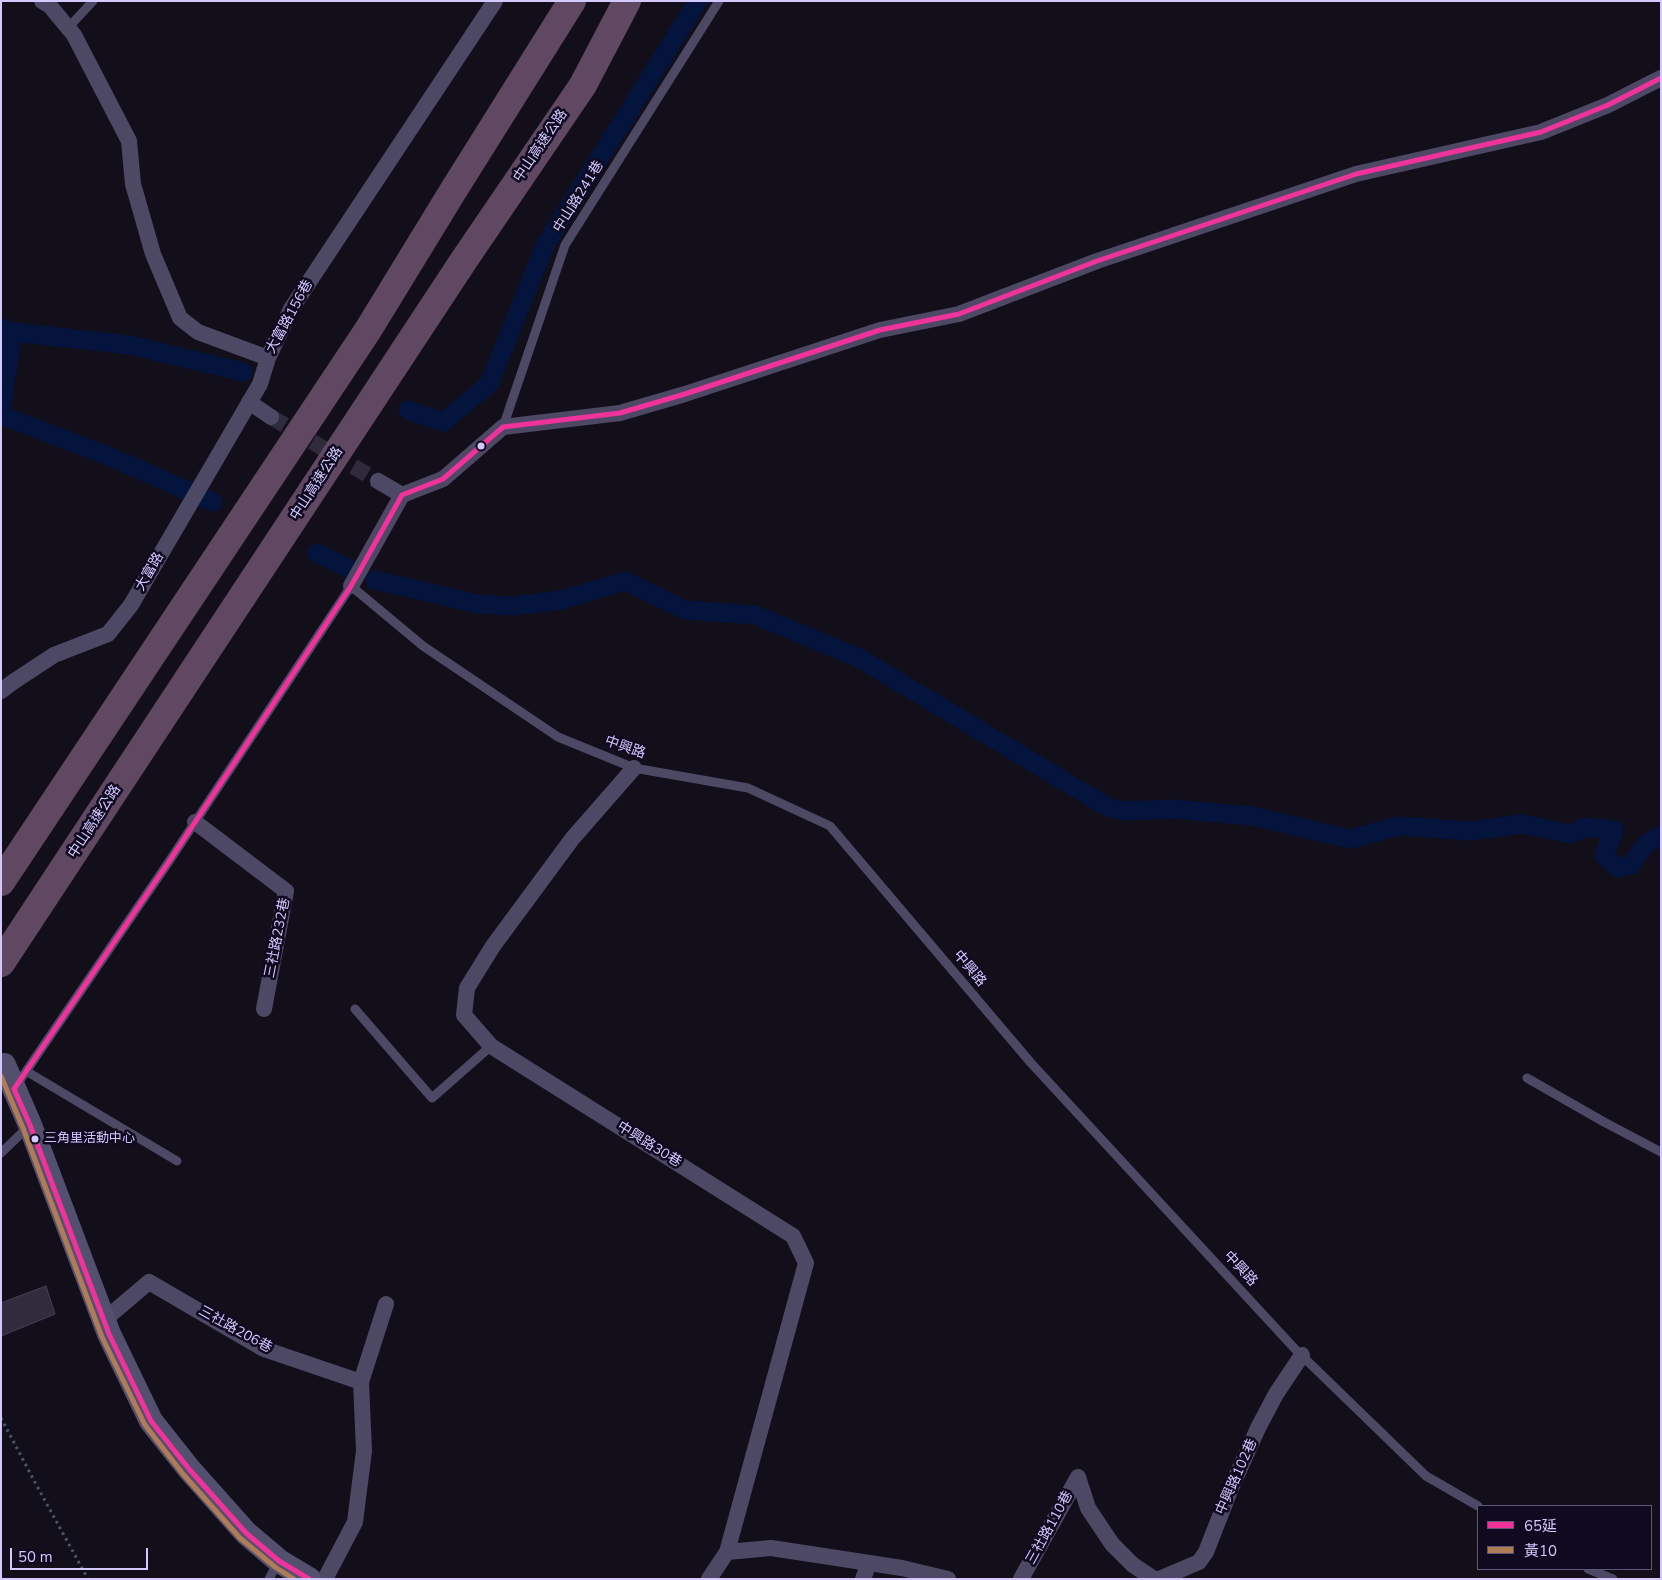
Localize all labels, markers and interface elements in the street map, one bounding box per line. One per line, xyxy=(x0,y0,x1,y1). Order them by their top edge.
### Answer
street label: 中山高速公路 xyxy=(511,106,571,186)
street label: 中山路241巷 xyxy=(550,158,608,236)
street label: 大富路156巷 xyxy=(263,277,317,357)
unlabelled marker xyxy=(476,441,486,451)
street label: 中山高速公路 xyxy=(287,444,347,524)
street label: 大富路 xyxy=(132,550,168,594)
street label: 中興路 xyxy=(602,733,648,763)
street label: 中山高速公路 xyxy=(65,782,125,862)
street label: 三社路232巷 xyxy=(262,897,294,979)
street label: 中興路 xyxy=(949,948,989,990)
street label: 中興路30巷 xyxy=(614,1119,684,1171)
place label: 三角里活動中心 xyxy=(44,1131,135,1147)
marker: 三角里活動中心 xyxy=(30,1134,40,1144)
street label: 中興路 xyxy=(1220,1248,1260,1290)
street label: 三社路206巷 xyxy=(195,1303,275,1357)
street label: 中興路102巷 xyxy=(1213,1436,1261,1518)
street label: 三社路110巷 xyxy=(1023,1488,1077,1568)
legend xyxy=(1477,1505,1652,1570)
text: 65延 xyxy=(1524,1516,1557,1536)
scale bar xyxy=(12,1538,150,1570)
text: 黃10 xyxy=(1524,1541,1557,1561)
text: 50 m xyxy=(18,1547,53,1567)

